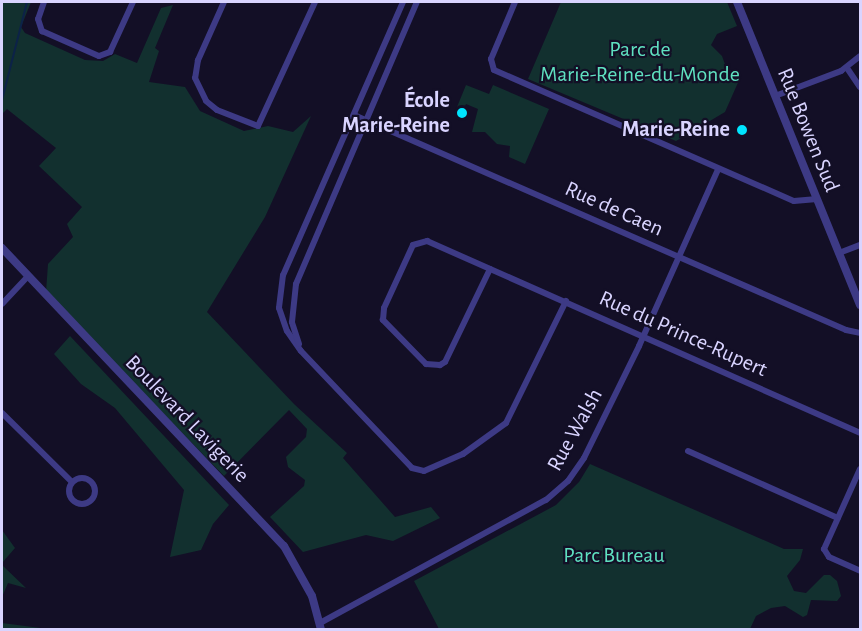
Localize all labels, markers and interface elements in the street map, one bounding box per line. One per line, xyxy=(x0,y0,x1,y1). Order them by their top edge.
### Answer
park label: Parc de Marie-Reine-du-Monde xyxy=(540,36,740,88)
street label: Rue Bowen Sud xyxy=(771,64,845,196)
place label: École Marie-Reine xyxy=(342,87,450,138)
marker: École Marie-Reine xyxy=(455,106,469,120)
place label: Marie-Reine xyxy=(622,117,730,143)
marker: Marie-Reine xyxy=(735,123,749,137)
street label: Rue de Caen xyxy=(561,176,667,242)
street label: Rue du Prince-Rupert xyxy=(595,285,771,383)
street label: Boulevard Lavigerie xyxy=(119,350,255,488)
street label: Rue Walsh xyxy=(542,384,608,476)
park label: Parc Bureau xyxy=(563,543,665,569)

